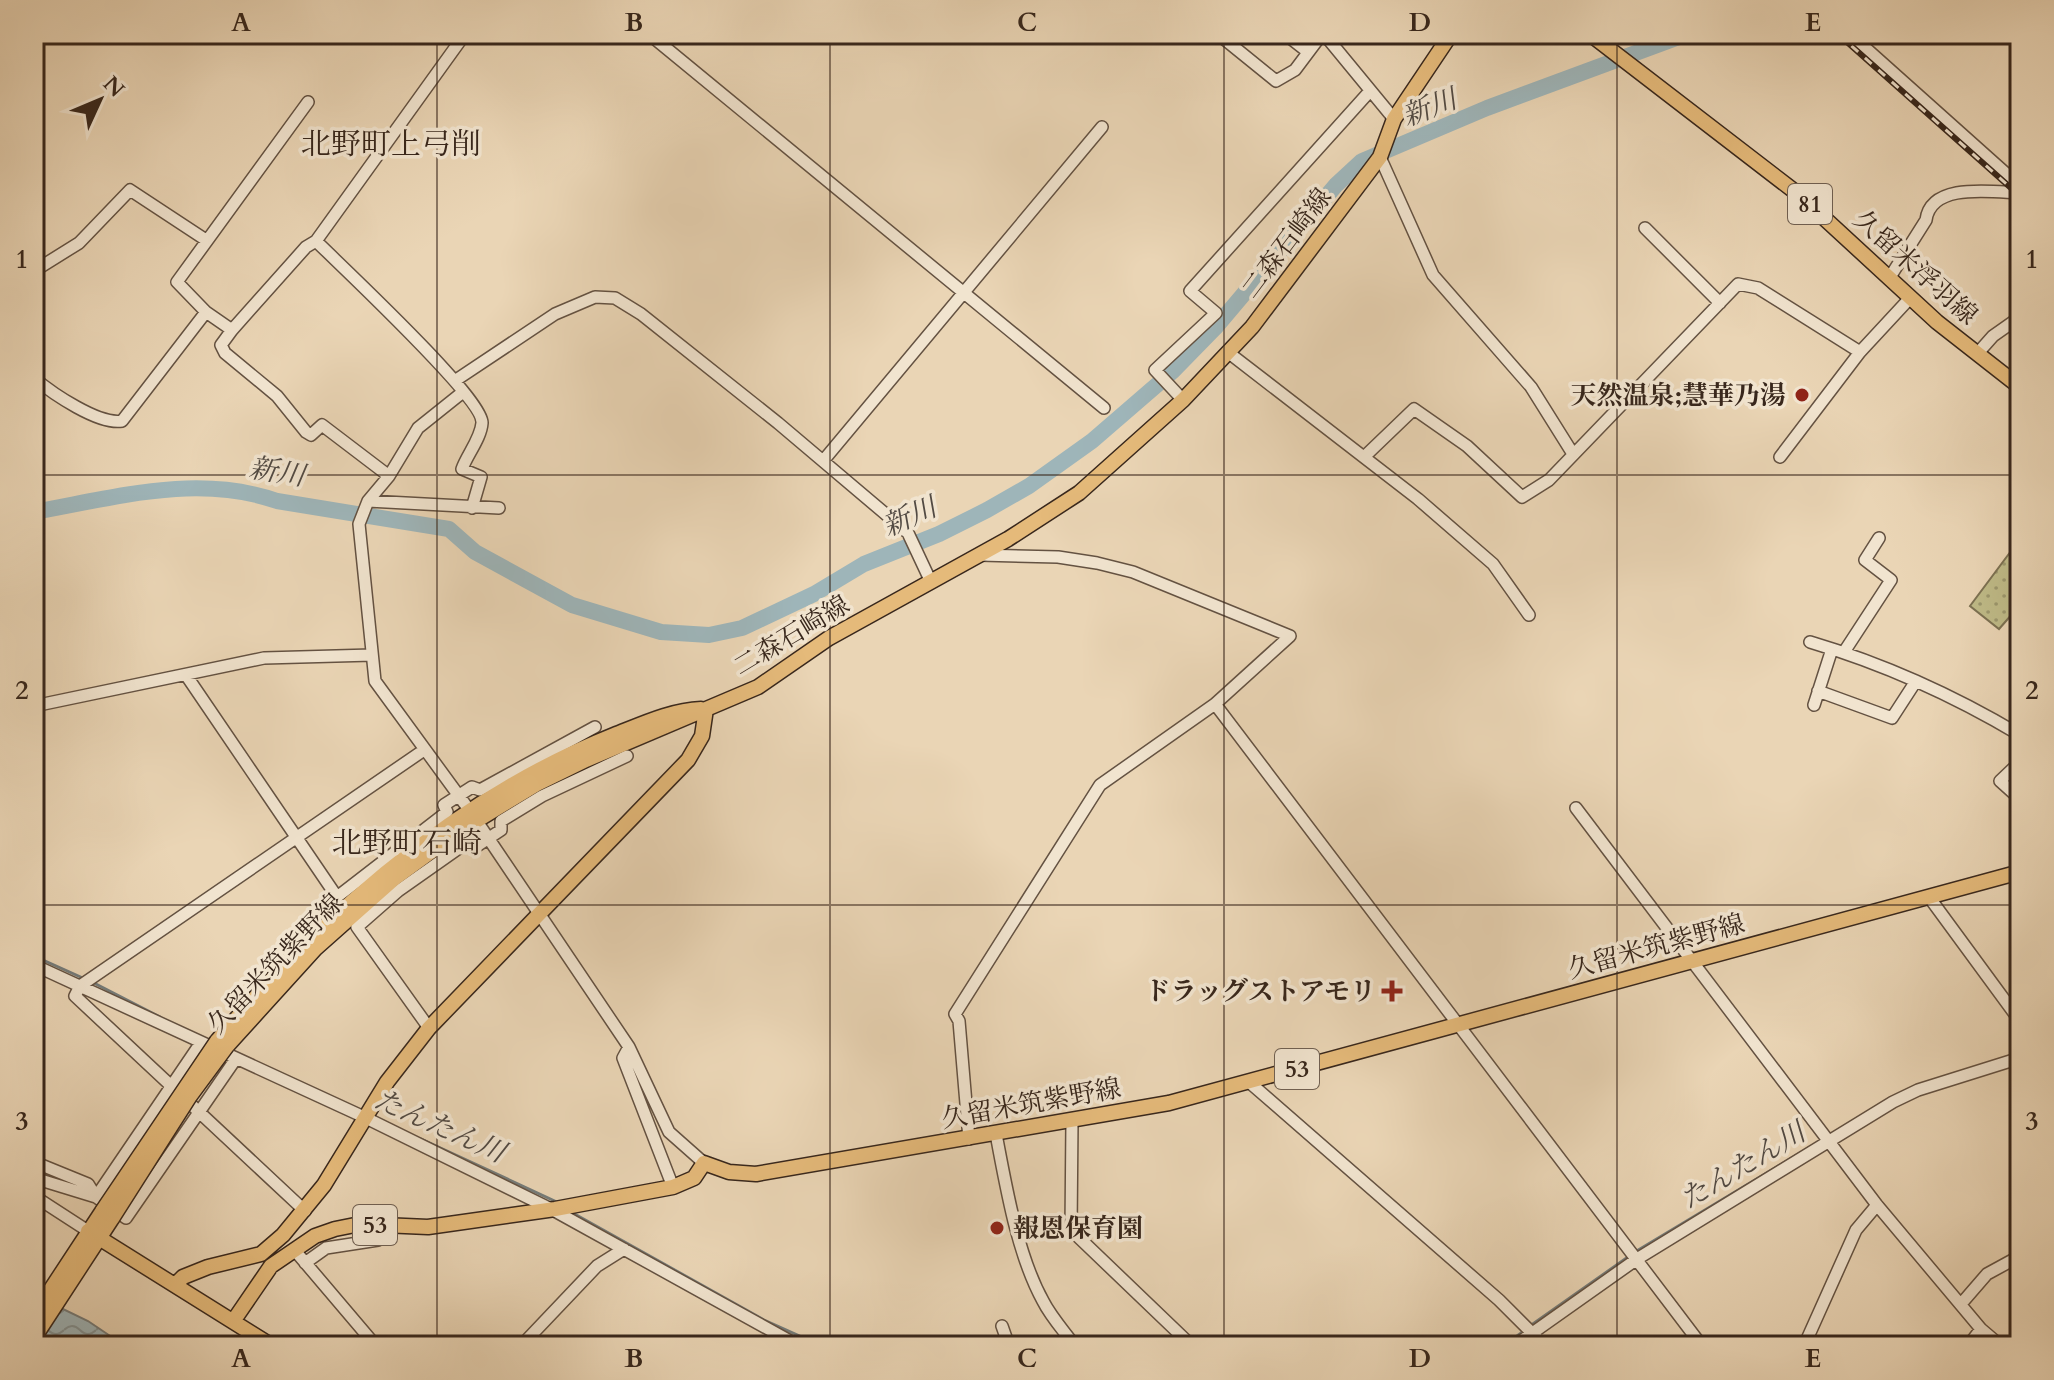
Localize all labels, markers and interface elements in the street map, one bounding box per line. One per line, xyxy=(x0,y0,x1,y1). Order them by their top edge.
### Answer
text: A xyxy=(231,5,251,40)
text: B xyxy=(625,5,643,40)
text: C xyxy=(1017,5,1037,40)
text: D xyxy=(1409,5,1431,40)
text: E xyxy=(1805,5,1821,40)
north arrow xyxy=(60,60,140,140)
text: N xyxy=(96,70,131,104)
water label: 新川 xyxy=(1396,79,1465,136)
district label: 北野町上弓削 xyxy=(301,124,481,165)
street label: 二森石崎線 xyxy=(1233,181,1339,306)
road number: 81 xyxy=(1788,184,1832,224)
street label: 久留米浮羽線 xyxy=(1846,202,1985,333)
text: 1 xyxy=(15,242,29,277)
text: 1 xyxy=(2025,242,2039,277)
place label: 天然温泉;慧華乃湯 xyxy=(1570,378,1786,413)
marker: 天然温泉;慧華乃湯 xyxy=(1793,386,1811,404)
water label: 新川 xyxy=(246,449,310,496)
water label: 新川 xyxy=(876,487,945,546)
street label: 二森石崎線 xyxy=(727,587,856,684)
text: 2 xyxy=(15,673,29,708)
text: 2 xyxy=(2025,673,2039,708)
district label: 北野町石崎 xyxy=(332,823,482,864)
street label: 久留米筑紫野線 xyxy=(200,886,351,1041)
street label: 久留米筑紫野線 xyxy=(1564,906,1749,987)
place label: ドラッグストアモリ xyxy=(1145,974,1376,1009)
marker: ドラッグストアモリ xyxy=(1383,982,1401,1000)
road number: 53 xyxy=(1275,1049,1319,1089)
street label: 久留米筑紫野線 xyxy=(938,1070,1124,1137)
water label: たんたん川 xyxy=(368,1080,514,1173)
text: 3 xyxy=(15,1104,29,1139)
text: 3 xyxy=(2025,1104,2039,1139)
water label: たんたん川 xyxy=(1673,1112,1815,1218)
road number: 53 xyxy=(353,1205,397,1245)
place label: 報恩保育園 xyxy=(1013,1211,1143,1246)
marker: 報恩保育園 xyxy=(988,1219,1006,1237)
text: A xyxy=(231,1341,251,1376)
text: B xyxy=(625,1341,643,1376)
text: C xyxy=(1017,1341,1037,1376)
text: D xyxy=(1409,1341,1431,1376)
text: E xyxy=(1805,1341,1821,1376)

